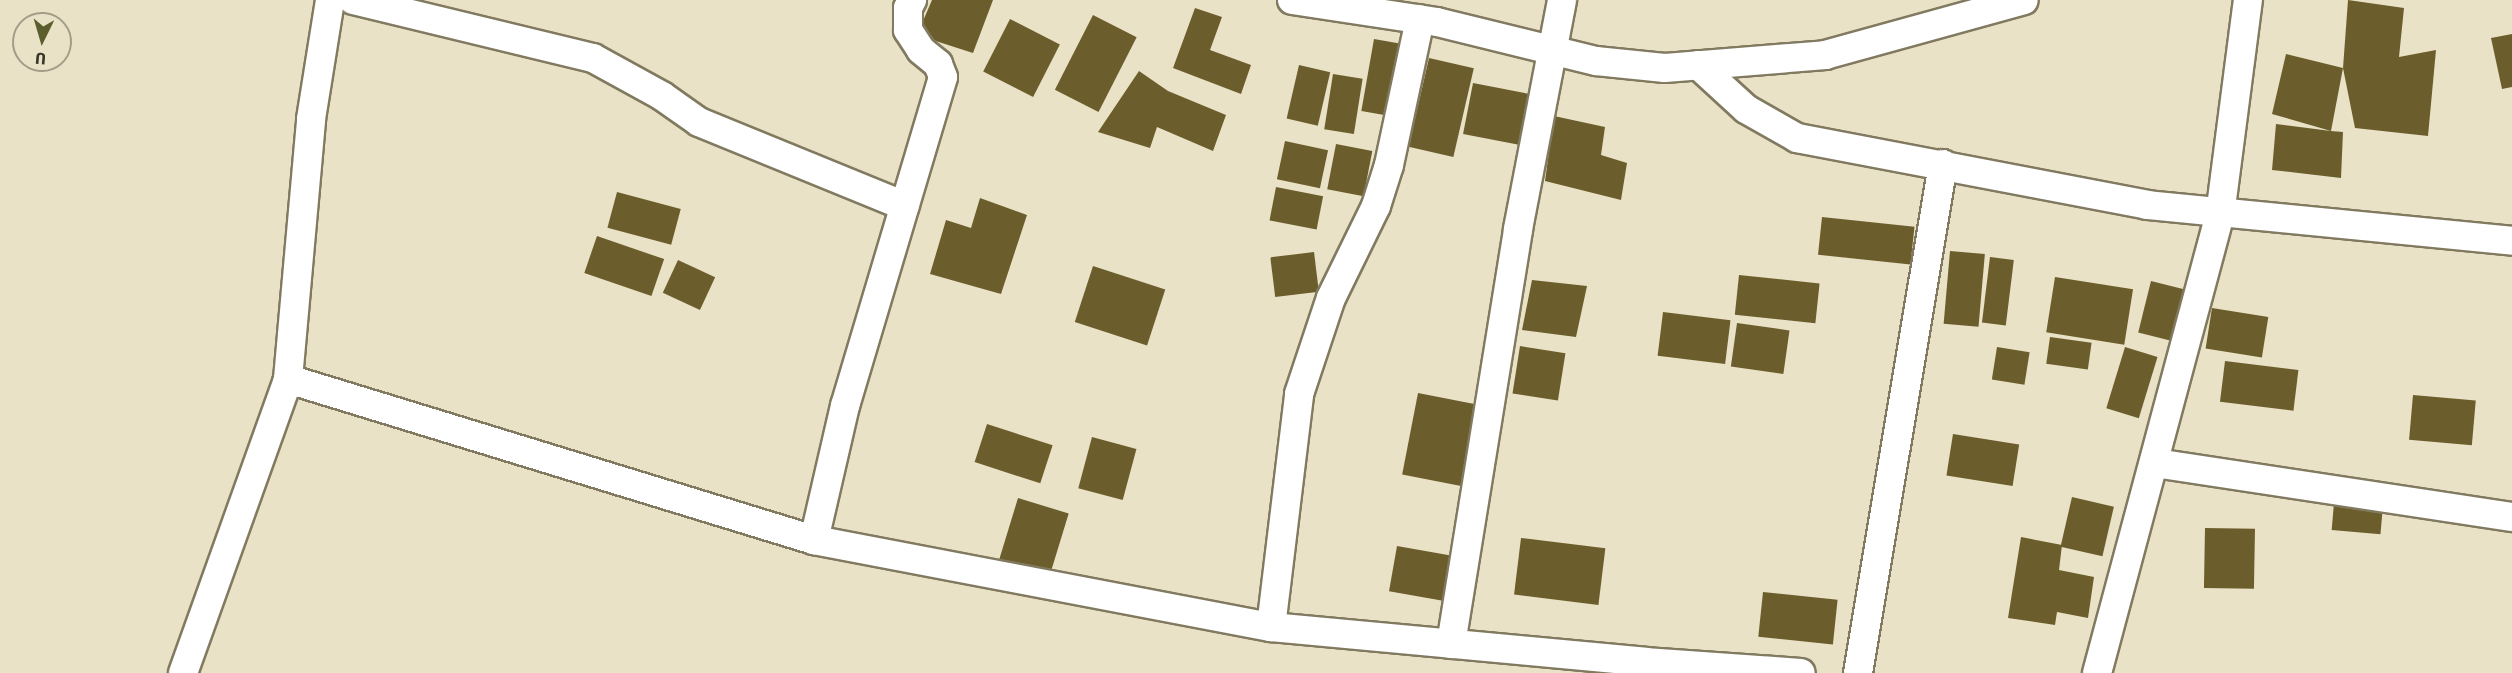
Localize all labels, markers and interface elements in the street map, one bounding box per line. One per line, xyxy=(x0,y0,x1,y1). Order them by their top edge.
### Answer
north arrow xyxy=(12,12,72,72)
text: U xyxy=(35,49,47,68)

